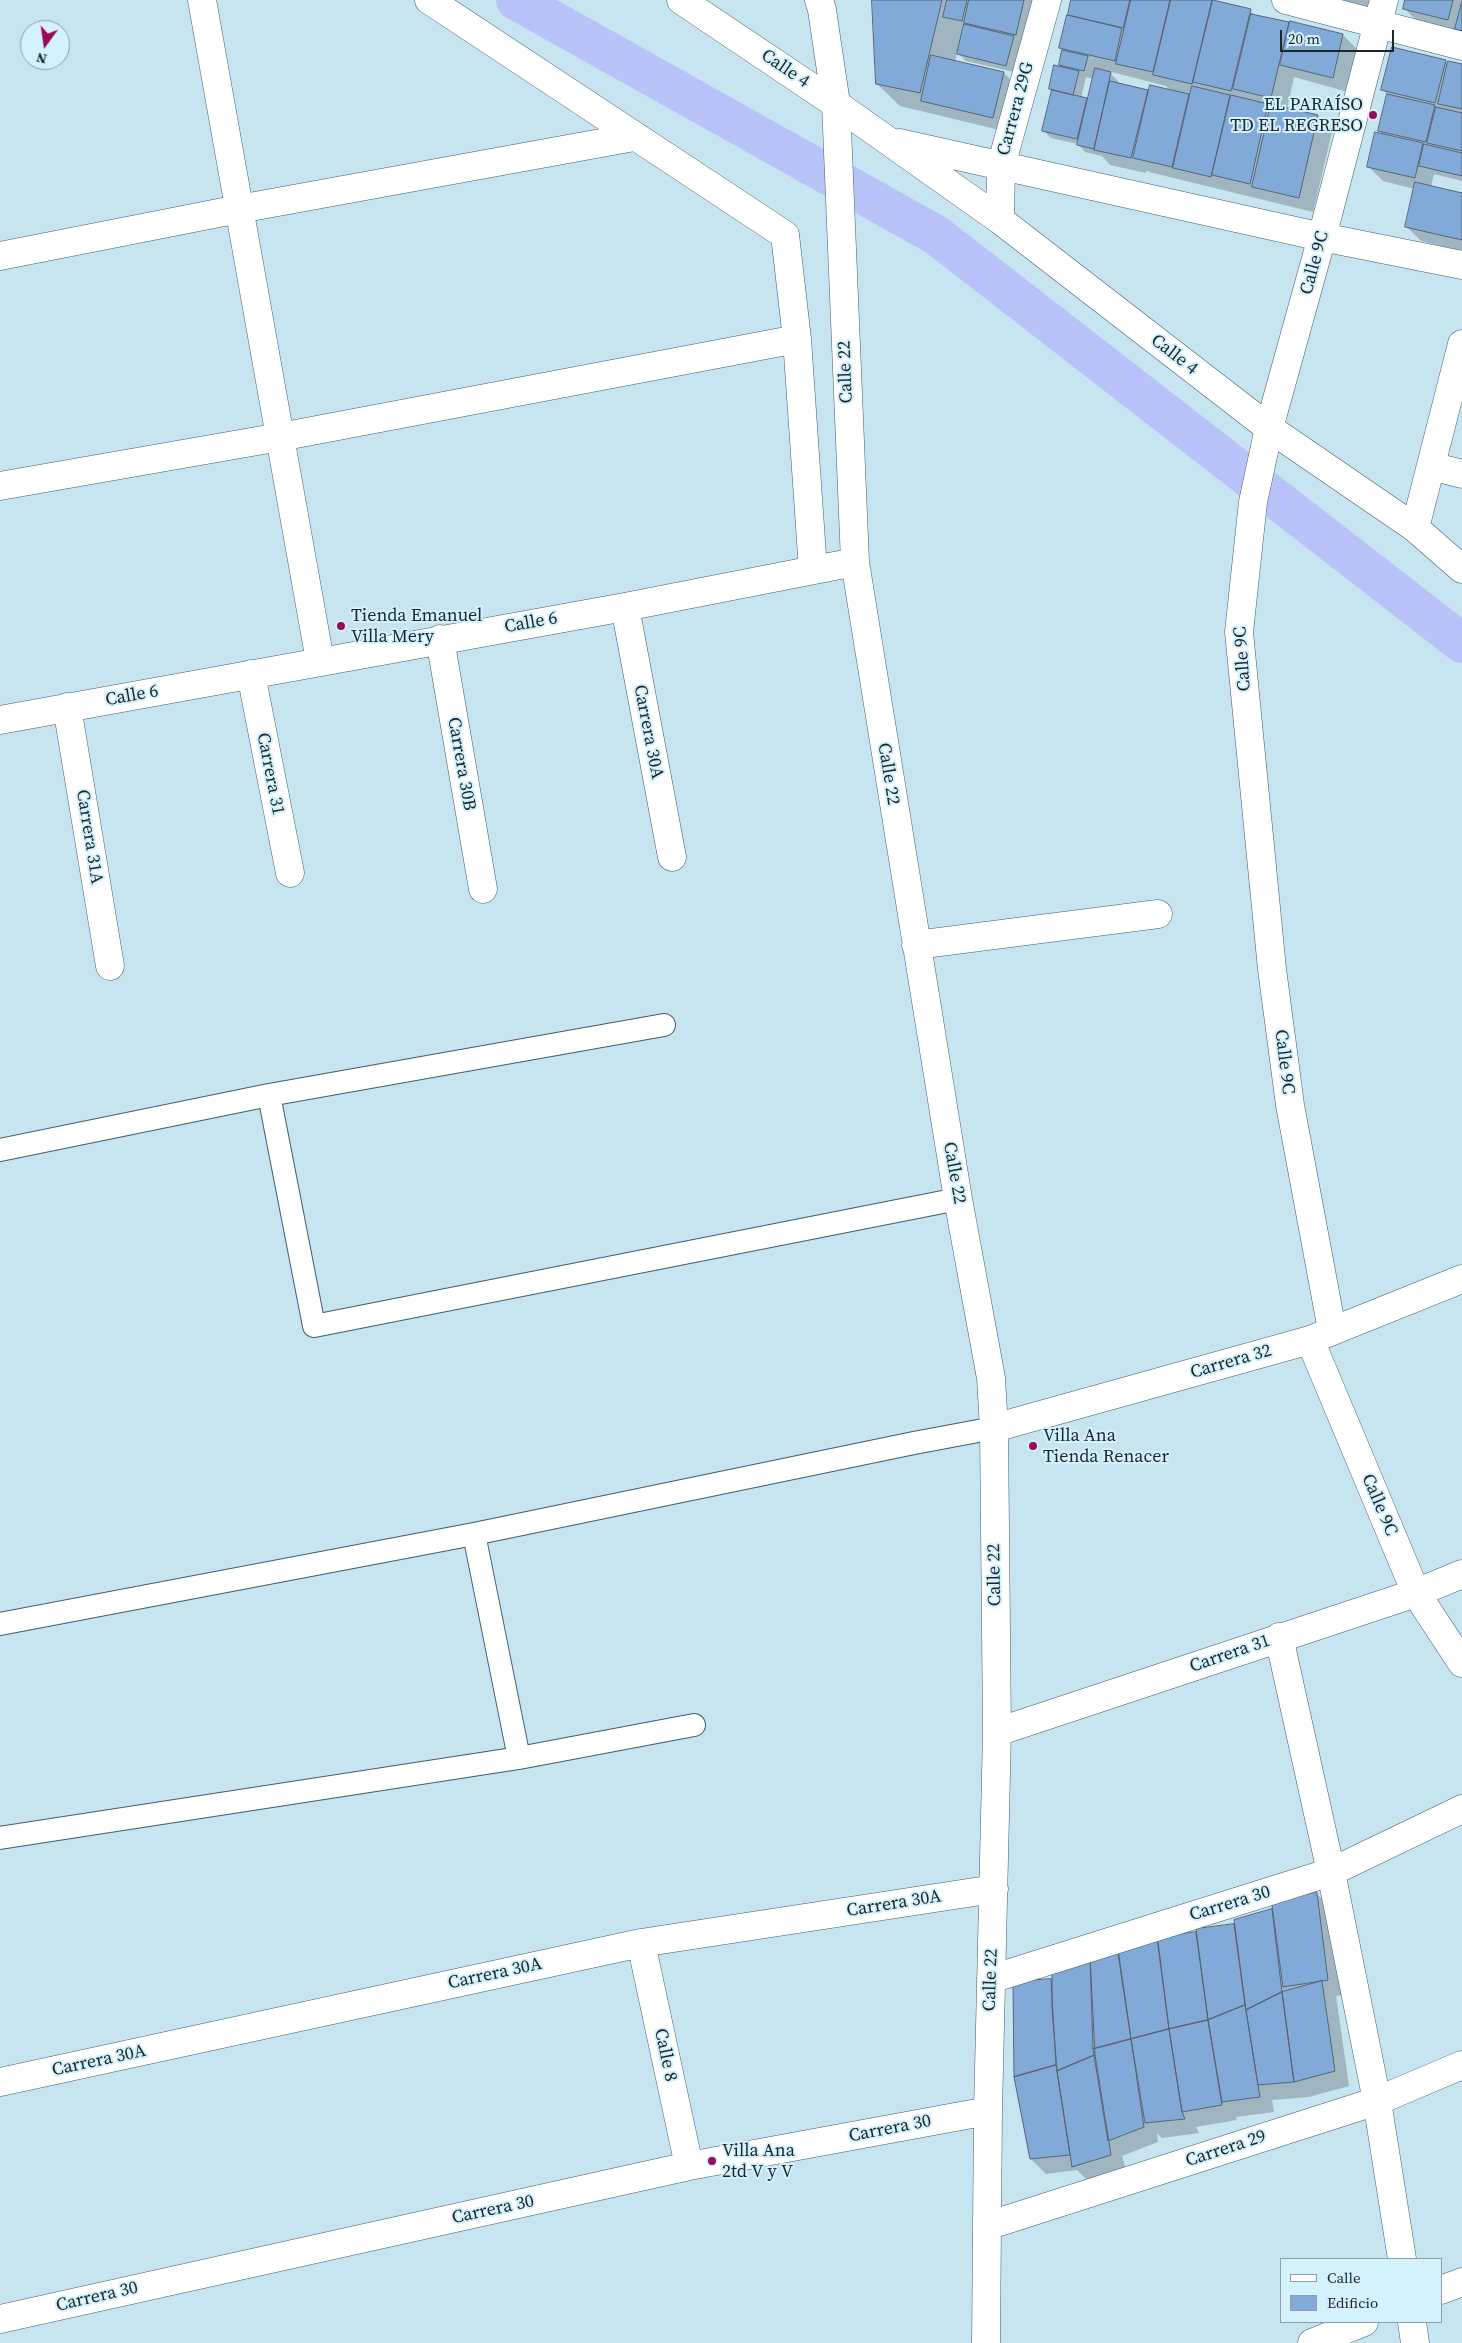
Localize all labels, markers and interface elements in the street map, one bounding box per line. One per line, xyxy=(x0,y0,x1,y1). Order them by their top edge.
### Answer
north arrow xyxy=(20,20,70,70)
scale bar xyxy=(1282,20,1396,52)
text: 20 m xyxy=(1288,28,1320,49)
street label: Calle 4 xyxy=(757,45,813,93)
text: N xyxy=(34,48,49,70)
street label: Carrera 29G xyxy=(993,60,1039,158)
place label: EL PARAÍSO TD EL REGRESO xyxy=(1230,94,1363,136)
marker: EL PARAÍSO TD EL REGRESO xyxy=(1367,109,1379,121)
street label: Calle 9C xyxy=(1296,229,1334,297)
street label: Calle 4 xyxy=(1146,330,1202,380)
street label: Calle 22 xyxy=(834,340,858,404)
place label: Tienda Emanuel Villa Mery xyxy=(351,605,482,648)
street label: Calle 6 xyxy=(503,608,559,638)
marker: Tienda Emanuel Villa Mery xyxy=(335,620,347,632)
street label: Calle 9C xyxy=(1230,626,1256,692)
street label: Calle 6 xyxy=(104,681,160,711)
street label: Carrera 30A xyxy=(628,683,668,781)
street label: Carrera 30B xyxy=(442,715,480,813)
street label: Carrera 31 xyxy=(251,731,289,817)
street label: Calle 22 xyxy=(872,741,904,807)
street label: Carrera 31A xyxy=(71,788,107,886)
street label: Calle 9C xyxy=(1269,1028,1299,1096)
street label: Calle 22 xyxy=(938,1140,970,1206)
street label: Carrera 32 xyxy=(1188,1340,1274,1384)
place label: Villa Ana Tienda Renacer xyxy=(1043,1425,1169,1468)
marker: Villa Ana Tienda Renacer xyxy=(1027,1440,1039,1452)
street label: Calle 9C xyxy=(1356,1471,1402,1539)
street label: Calle 22 xyxy=(984,1544,1006,1606)
street label: Carrera 31 xyxy=(1187,1630,1273,1678)
street label: Carrera 30 xyxy=(1187,1881,1273,1927)
street label: Carrera 30A xyxy=(845,1886,943,1922)
street label: Calle 22 xyxy=(979,1948,1003,2012)
street label: Carrera 30A xyxy=(446,1954,544,1994)
street label: Calle 8 xyxy=(649,2027,681,2083)
street label: Carrera 30A xyxy=(50,2041,148,2081)
street label: Carrera 30 xyxy=(847,2110,933,2148)
street label: Carrera 29 xyxy=(1183,2126,1269,2172)
place label: Villa Ana 2td V y V xyxy=(722,2140,795,2182)
marker: Villa Ana 2td V y V xyxy=(706,2155,718,2167)
street label: Carrera 30 xyxy=(450,2191,536,2229)
legend xyxy=(1280,2258,1442,2323)
text: Calle xyxy=(1327,2267,1361,2288)
street label: Carrera 30 xyxy=(54,2277,140,2317)
text: Edificio xyxy=(1327,2292,1378,2313)

